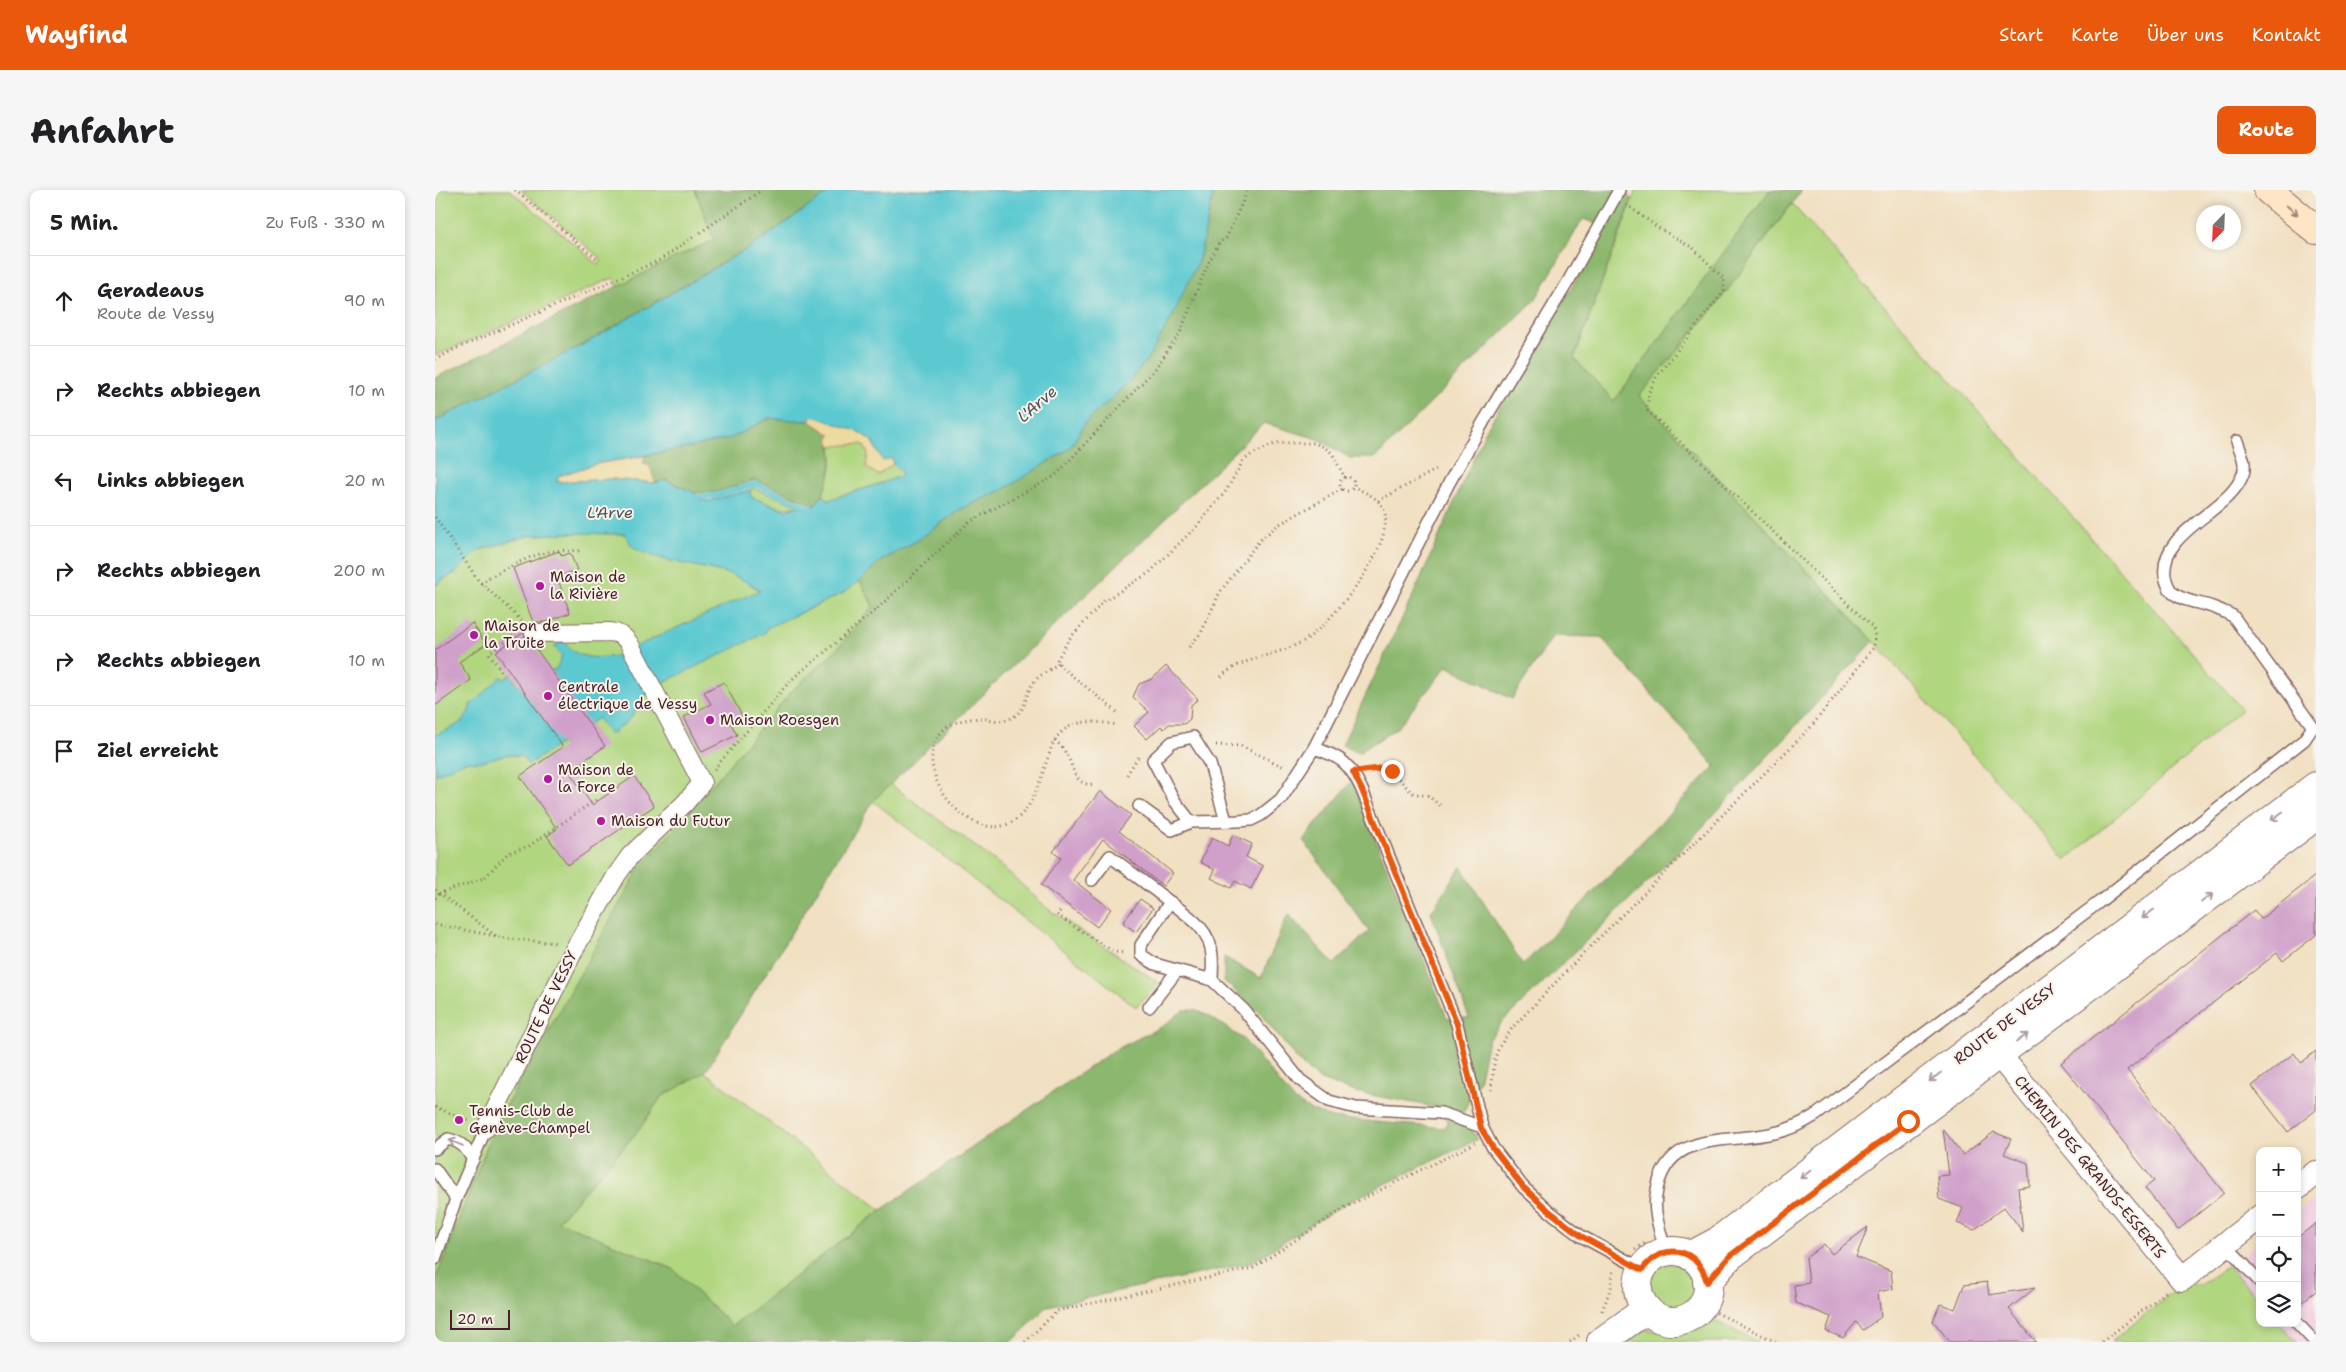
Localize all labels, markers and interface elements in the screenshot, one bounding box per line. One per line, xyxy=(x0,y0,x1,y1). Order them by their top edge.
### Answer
text: Wayfind xyxy=(25,19,128,51)
text: Start xyxy=(1999,23,2043,47)
text: Karte xyxy=(2071,23,2119,47)
text: Über uns xyxy=(2147,23,2224,47)
text: Kontakt xyxy=(2252,23,2321,47)
button: Route xyxy=(2217,106,2316,154)
text: Anfahrt xyxy=(30,107,174,154)
one-way arrow xyxy=(2285,204,2298,215)
north arrow xyxy=(2196,205,2241,250)
text: 5 Min. xyxy=(50,209,119,237)
text: Zu Fuß · 330 m xyxy=(266,212,385,233)
text: Geradeaus xyxy=(97,278,204,303)
icon: ahead xyxy=(50,287,78,315)
text: 90 m xyxy=(344,290,385,311)
text: Route de Vessy xyxy=(97,303,215,324)
icon: right xyxy=(50,377,78,405)
text: Rechts abbiegen xyxy=(97,378,261,403)
text: 10 m xyxy=(348,380,385,401)
water label: L'Arve xyxy=(1013,381,1061,427)
icon: left xyxy=(50,467,78,495)
text: Links abbiegen xyxy=(97,468,244,493)
text: 20 m xyxy=(344,470,385,491)
water label: L'Arve xyxy=(587,502,633,523)
icon: right xyxy=(50,557,78,585)
text: Rechts abbiegen xyxy=(97,558,261,583)
text: 200 m xyxy=(333,560,385,581)
place label: Maison de la Rivière xyxy=(550,567,626,604)
marker: Maison de la Rivière xyxy=(534,580,546,592)
place label: Maison de la Truite xyxy=(484,616,560,653)
marker: Maison de la Truite xyxy=(468,629,480,641)
icon: right xyxy=(50,647,78,675)
text: Rechts abbiegen xyxy=(97,648,261,673)
text: 10 m xyxy=(348,650,385,671)
place label: Centrale électrique de Vessy xyxy=(558,677,697,714)
marker: Centrale électrique de Vessy xyxy=(542,690,554,702)
place label: Maison Roesgen xyxy=(720,710,839,730)
marker: Maison Roesgen xyxy=(704,714,716,726)
icon: arrive xyxy=(50,737,78,765)
text: Ziel erreicht xyxy=(97,738,218,763)
place label: Maison de la Force xyxy=(558,760,634,797)
route end xyxy=(1381,760,1404,783)
marker: Maison de la Force xyxy=(542,773,554,785)
place label: Maison du Futur xyxy=(611,811,731,831)
one-way arrow xyxy=(2270,811,2284,821)
marker: Maison du Futur xyxy=(595,815,607,827)
one-way arrow xyxy=(2200,893,2214,903)
one-way arrow xyxy=(2142,909,2155,920)
street label: ROUTE DE VESSY xyxy=(510,947,582,1067)
street label: ROUTE DE VESSY xyxy=(1950,979,2060,1069)
one-way arrow xyxy=(2015,1033,2029,1043)
one-way arrow xyxy=(1929,1071,1942,1082)
street label: CHEMIN DES GRANDS-ESSERTS xyxy=(2010,1071,2170,1263)
place label: Tennis-Club de Genève-Champel xyxy=(469,1101,591,1138)
route start xyxy=(1897,1110,1920,1133)
marker: Tennis-Club de Genève-Champel xyxy=(453,1114,465,1126)
one-way arrow xyxy=(449,1138,464,1147)
map controls xyxy=(2256,1147,2301,1327)
button: + xyxy=(2256,1147,2301,1192)
one-way arrow xyxy=(1800,1169,1813,1180)
button: − xyxy=(2256,1192,2301,1237)
button: locate xyxy=(2256,1237,2301,1282)
button: layers xyxy=(2256,1282,2301,1327)
scale bar xyxy=(450,1307,510,1330)
text: 20 m xyxy=(457,1310,493,1328)

